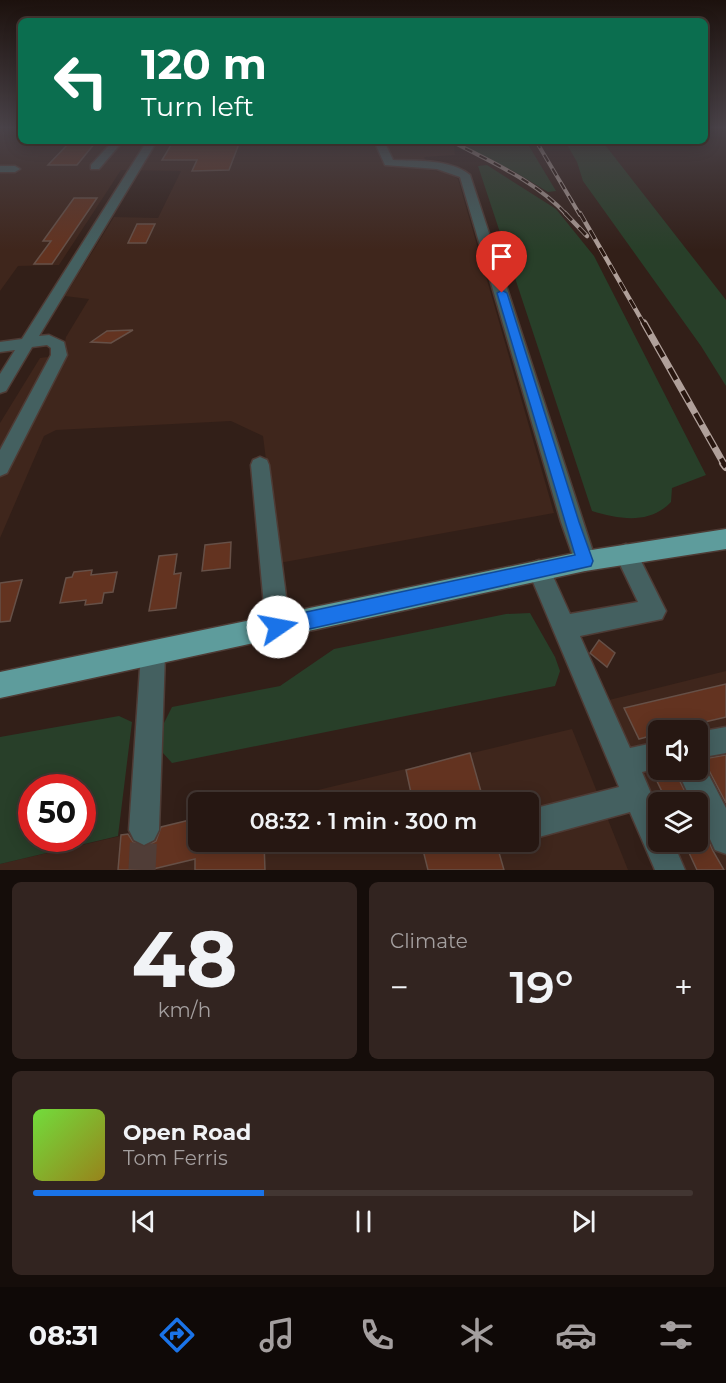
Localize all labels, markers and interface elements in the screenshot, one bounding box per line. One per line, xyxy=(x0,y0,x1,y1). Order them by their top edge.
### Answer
text: 120 m xyxy=(141,38,267,90)
icon: left xyxy=(42,42,120,120)
text: Turn left xyxy=(141,90,254,123)
pin xyxy=(476,231,527,293)
icon: arrive xyxy=(485,240,518,273)
position arrow xyxy=(246,595,310,659)
map controls xyxy=(648,720,708,852)
button: sound xyxy=(648,720,708,780)
speed limit sign: 50 xyxy=(18,774,96,852)
button: layers xyxy=(648,792,708,852)
text: 08:32 · 1 min · 300 m xyxy=(250,808,477,835)
text: 48 xyxy=(131,911,238,1007)
text: Climate xyxy=(390,929,468,953)
text: 19° xyxy=(509,959,574,1014)
text: − xyxy=(390,967,409,1007)
text: + xyxy=(674,967,693,1007)
text: km/h xyxy=(158,998,211,1022)
text: Open Road xyxy=(123,1119,251,1146)
text: Tom Ferris xyxy=(123,1146,228,1170)
icon: previous xyxy=(127,1205,160,1238)
icon: pause xyxy=(347,1205,380,1238)
icon: next xyxy=(567,1205,600,1238)
icon: directions xyxy=(156,1314,198,1356)
icon: music xyxy=(256,1314,298,1356)
icon: phone xyxy=(356,1314,398,1356)
icon: climate xyxy=(456,1314,498,1356)
icon: car xyxy=(555,1314,597,1356)
icon: filters xyxy=(655,1314,697,1356)
text: 08:31 xyxy=(29,1319,99,1352)

